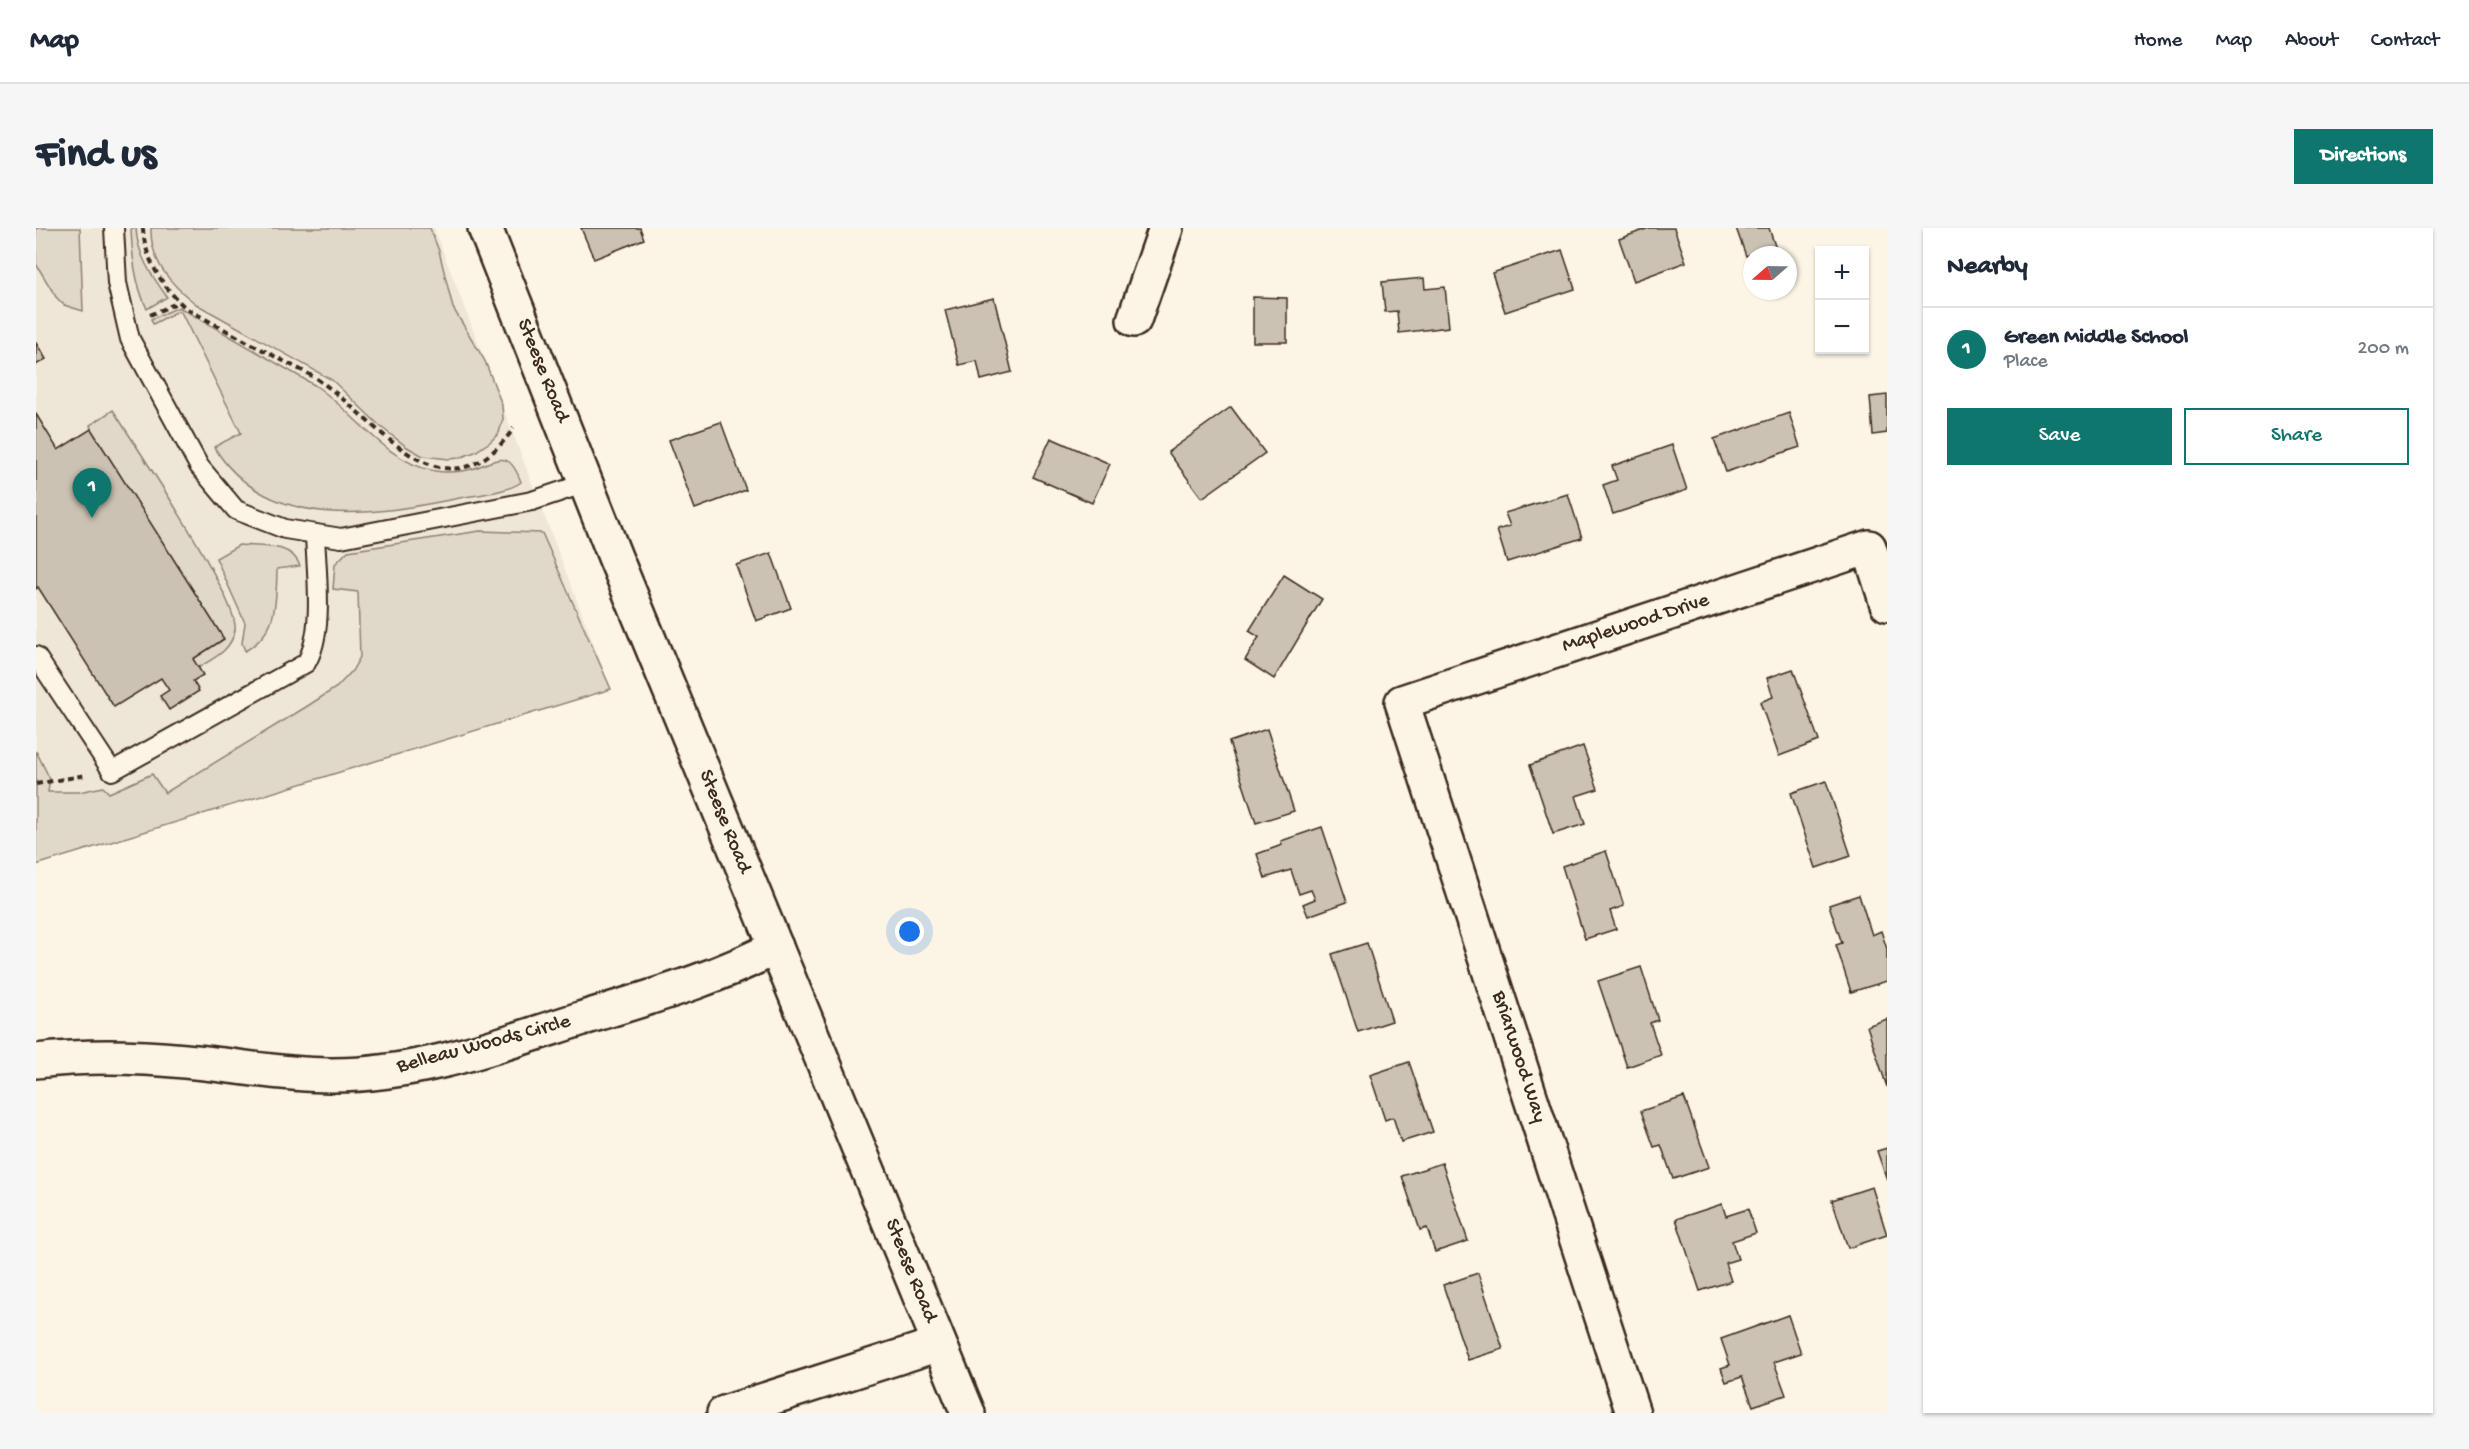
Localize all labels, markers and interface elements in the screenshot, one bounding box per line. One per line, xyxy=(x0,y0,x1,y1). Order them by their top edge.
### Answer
text: Map xyxy=(30,25,79,58)
text: Home xyxy=(2134,29,2182,54)
text: Map xyxy=(2215,29,2252,54)
text: About xyxy=(2285,29,2338,54)
text: Contact xyxy=(2371,29,2439,54)
button: Directions xyxy=(2294,129,2433,184)
text: Find us xyxy=(36,132,156,181)
north arrow xyxy=(1743,246,1797,300)
map controls xyxy=(1815,246,1869,354)
button: + xyxy=(1815,246,1869,300)
text: Nearby xyxy=(1947,252,2028,283)
button: − xyxy=(1815,300,1869,354)
street label: Steese Road xyxy=(510,316,575,428)
text: Green Middle School xyxy=(2004,325,2188,351)
text: 1 xyxy=(1962,338,1971,361)
text: 200 m xyxy=(2358,338,2409,361)
text: Place xyxy=(2004,351,2048,374)
button: Save xyxy=(1947,408,2172,465)
button: Share xyxy=(2184,408,2409,465)
pin: 1 xyxy=(72,468,112,518)
street label: Maplewood Drive xyxy=(1559,588,1714,660)
street label: Steese Road xyxy=(692,767,757,879)
your location xyxy=(895,917,924,946)
street label: Briarwood Way xyxy=(1485,987,1551,1126)
street label: Belleau Woods Circle xyxy=(393,1009,575,1080)
street label: Steese Road xyxy=(878,1216,943,1328)

